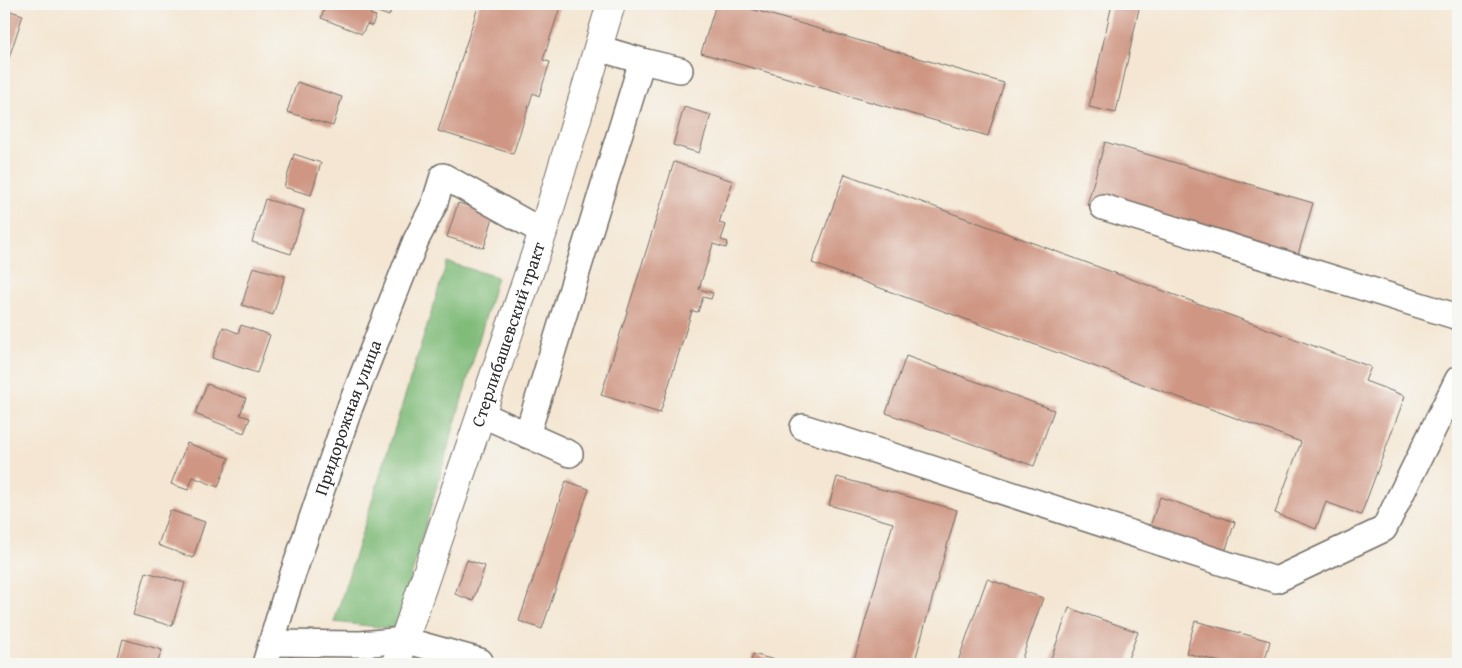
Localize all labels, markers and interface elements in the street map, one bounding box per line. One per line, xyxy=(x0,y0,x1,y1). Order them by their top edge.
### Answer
street label: Стерлибашевский тракт xyxy=(464,238,552,431)
street label: Придорожная улица xyxy=(307,335,388,499)

